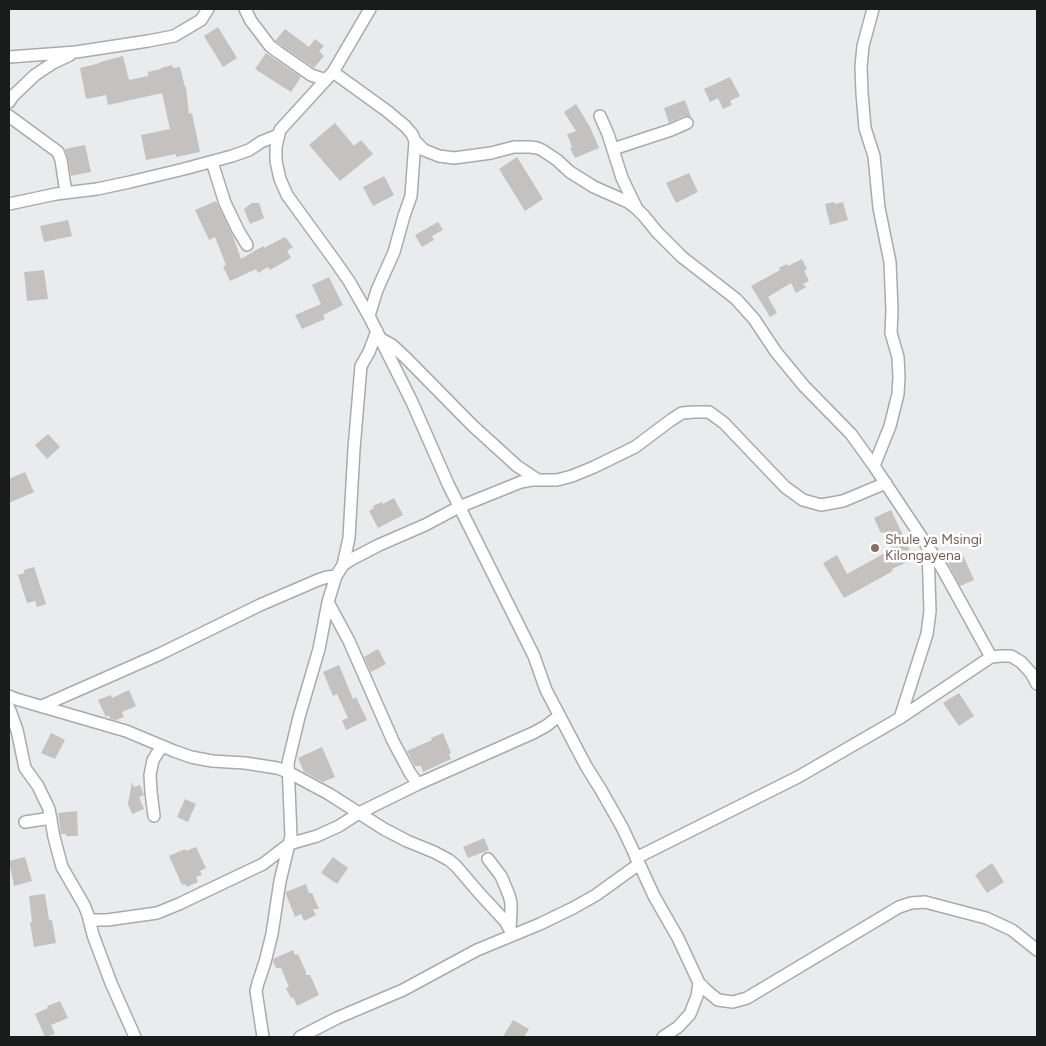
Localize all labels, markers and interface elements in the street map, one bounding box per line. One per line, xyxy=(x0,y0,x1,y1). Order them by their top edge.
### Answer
place label: Shule ya Msingi Kilongayena xyxy=(885,532,982,564)
marker: Shule ya Msingi Kilongayena xyxy=(869,542,881,554)

